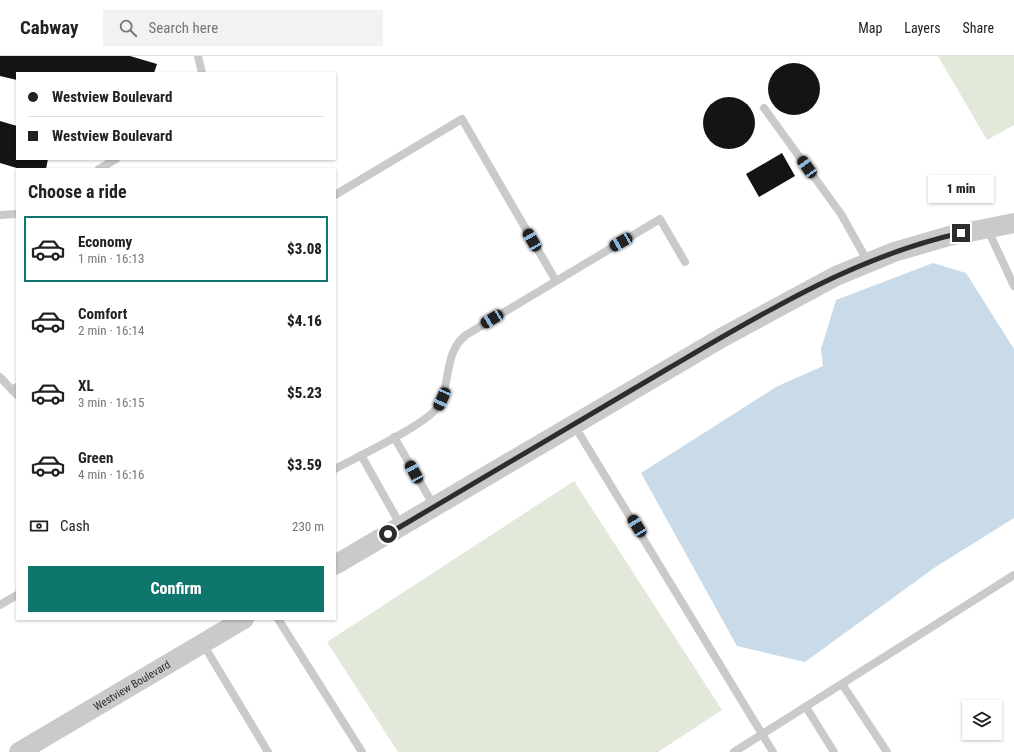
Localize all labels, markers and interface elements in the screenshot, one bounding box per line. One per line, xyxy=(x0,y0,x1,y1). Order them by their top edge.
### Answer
search box xyxy=(103,10,383,46)
text: Cabway xyxy=(20,16,79,39)
icon: search xyxy=(117,17,139,39)
text: Search here xyxy=(149,19,218,37)
text: Map xyxy=(858,20,882,36)
text: Layers xyxy=(904,20,941,36)
text: Share xyxy=(963,20,994,36)
text: Westview Boulevard xyxy=(52,88,172,106)
text: Westview Boulevard xyxy=(52,127,172,145)
car xyxy=(795,154,819,180)
callout: 1 min xyxy=(928,175,994,203)
text: Choose a ride xyxy=(28,181,127,202)
text: 1 min xyxy=(947,181,975,196)
route end xyxy=(952,224,970,242)
car xyxy=(521,227,543,253)
icon: car xyxy=(30,231,66,267)
car xyxy=(608,231,634,253)
text: Economy xyxy=(78,233,132,251)
text: $3.08 xyxy=(287,240,322,258)
text: 1 min · 16:13 xyxy=(78,251,144,266)
icon: car xyxy=(30,303,66,339)
text: Comfort xyxy=(78,305,127,323)
car xyxy=(479,308,505,330)
text: $4.16 xyxy=(287,312,322,330)
text: 2 min · 16:14 xyxy=(78,323,144,338)
icon: car xyxy=(30,375,66,411)
text: XL xyxy=(78,377,94,395)
text: $5.23 xyxy=(287,384,322,402)
car xyxy=(432,386,452,412)
text: 3 min · 16:15 xyxy=(78,395,144,410)
icon: car xyxy=(30,447,66,483)
text: Green xyxy=(78,449,113,467)
text: $3.59 xyxy=(287,456,322,474)
car xyxy=(403,459,425,485)
text: 4 min · 16:16 xyxy=(78,467,144,482)
car xyxy=(626,513,648,539)
icon: cash xyxy=(28,515,50,537)
text: Cash xyxy=(60,517,90,535)
text: 230 m xyxy=(292,519,324,534)
route start xyxy=(379,525,397,543)
button: Confirm xyxy=(28,566,324,612)
street label: Westview Boulevard xyxy=(91,658,173,713)
map controls xyxy=(962,700,1002,740)
button: layers xyxy=(962,700,1002,740)

